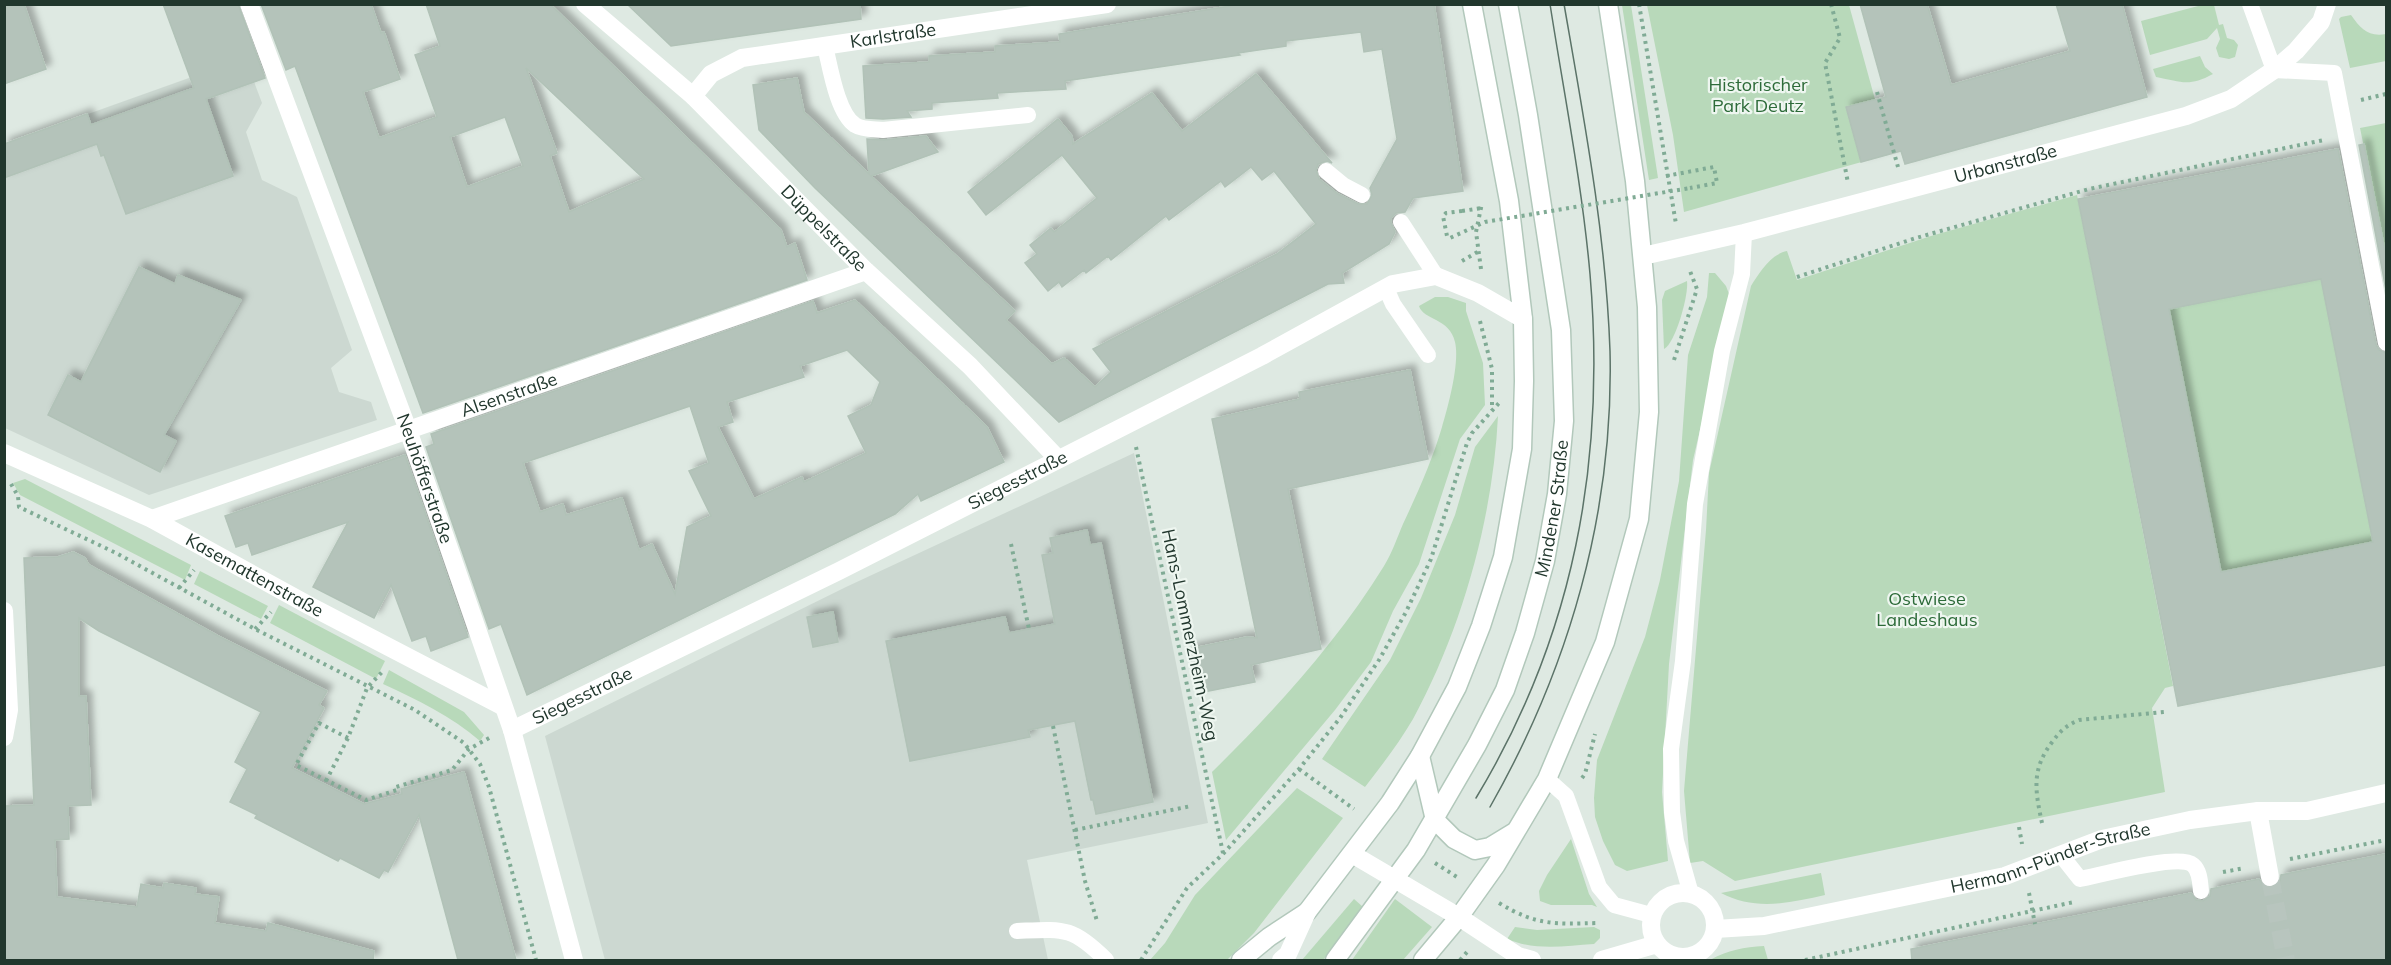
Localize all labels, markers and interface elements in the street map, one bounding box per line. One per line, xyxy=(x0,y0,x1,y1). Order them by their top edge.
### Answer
street label: Karlstraße xyxy=(848,17,938,53)
park label: Historischer Park Deutz xyxy=(1709,73,1808,117)
street label: Urbanstraße xyxy=(1951,139,2059,188)
street label: Düppelstraße xyxy=(776,180,872,276)
street label: Alsenstraße xyxy=(458,367,560,422)
street label: Neuhöfferstraße xyxy=(392,410,458,546)
street label: Mindener Straße xyxy=(1529,439,1573,580)
street label: Siegesstraße xyxy=(964,445,1071,515)
street label: Hans-Lommerzheim-Weg xyxy=(1157,527,1224,743)
street label: Kasemattenstraße xyxy=(182,528,328,622)
park label: Ostwiese Landeshaus xyxy=(1876,587,1978,631)
street label: Siegesstraße xyxy=(528,661,636,730)
street label: Hermann-Pünder-Straße xyxy=(1948,817,2152,898)

